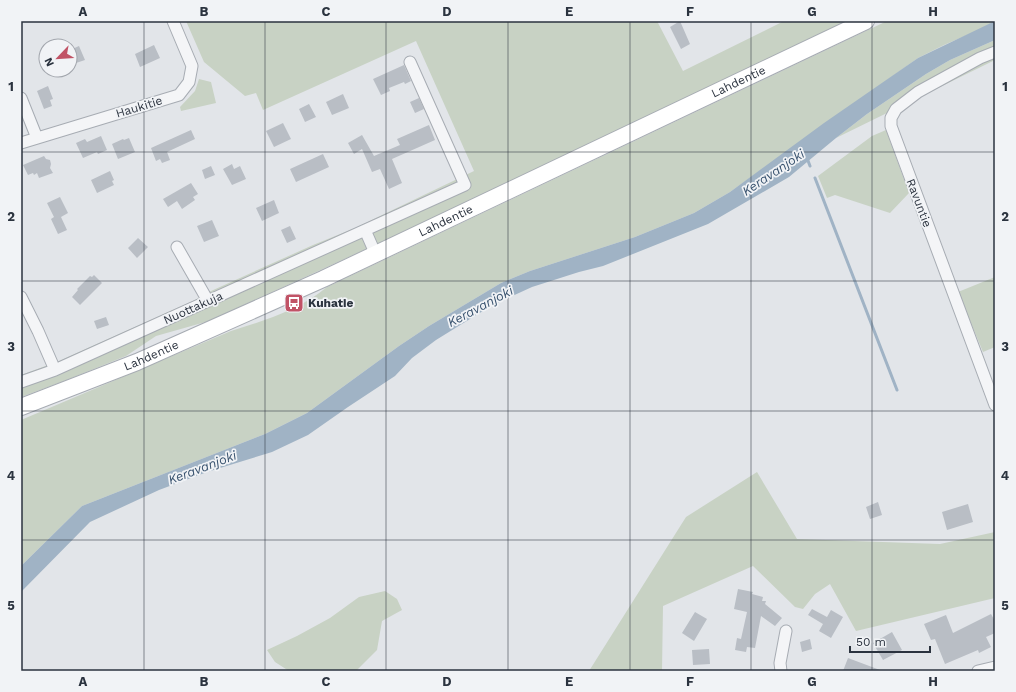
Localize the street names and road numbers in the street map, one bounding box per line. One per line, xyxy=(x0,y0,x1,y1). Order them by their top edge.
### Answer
street label: Lahdentie xyxy=(709,63,768,100)
street label: Haukitie xyxy=(114,93,164,121)
street label: Ravuntie xyxy=(903,177,935,229)
street label: Lahdentie xyxy=(416,202,475,240)
street label: Nuottakuja xyxy=(161,289,225,327)
street label: Lahdentie xyxy=(122,337,181,373)

